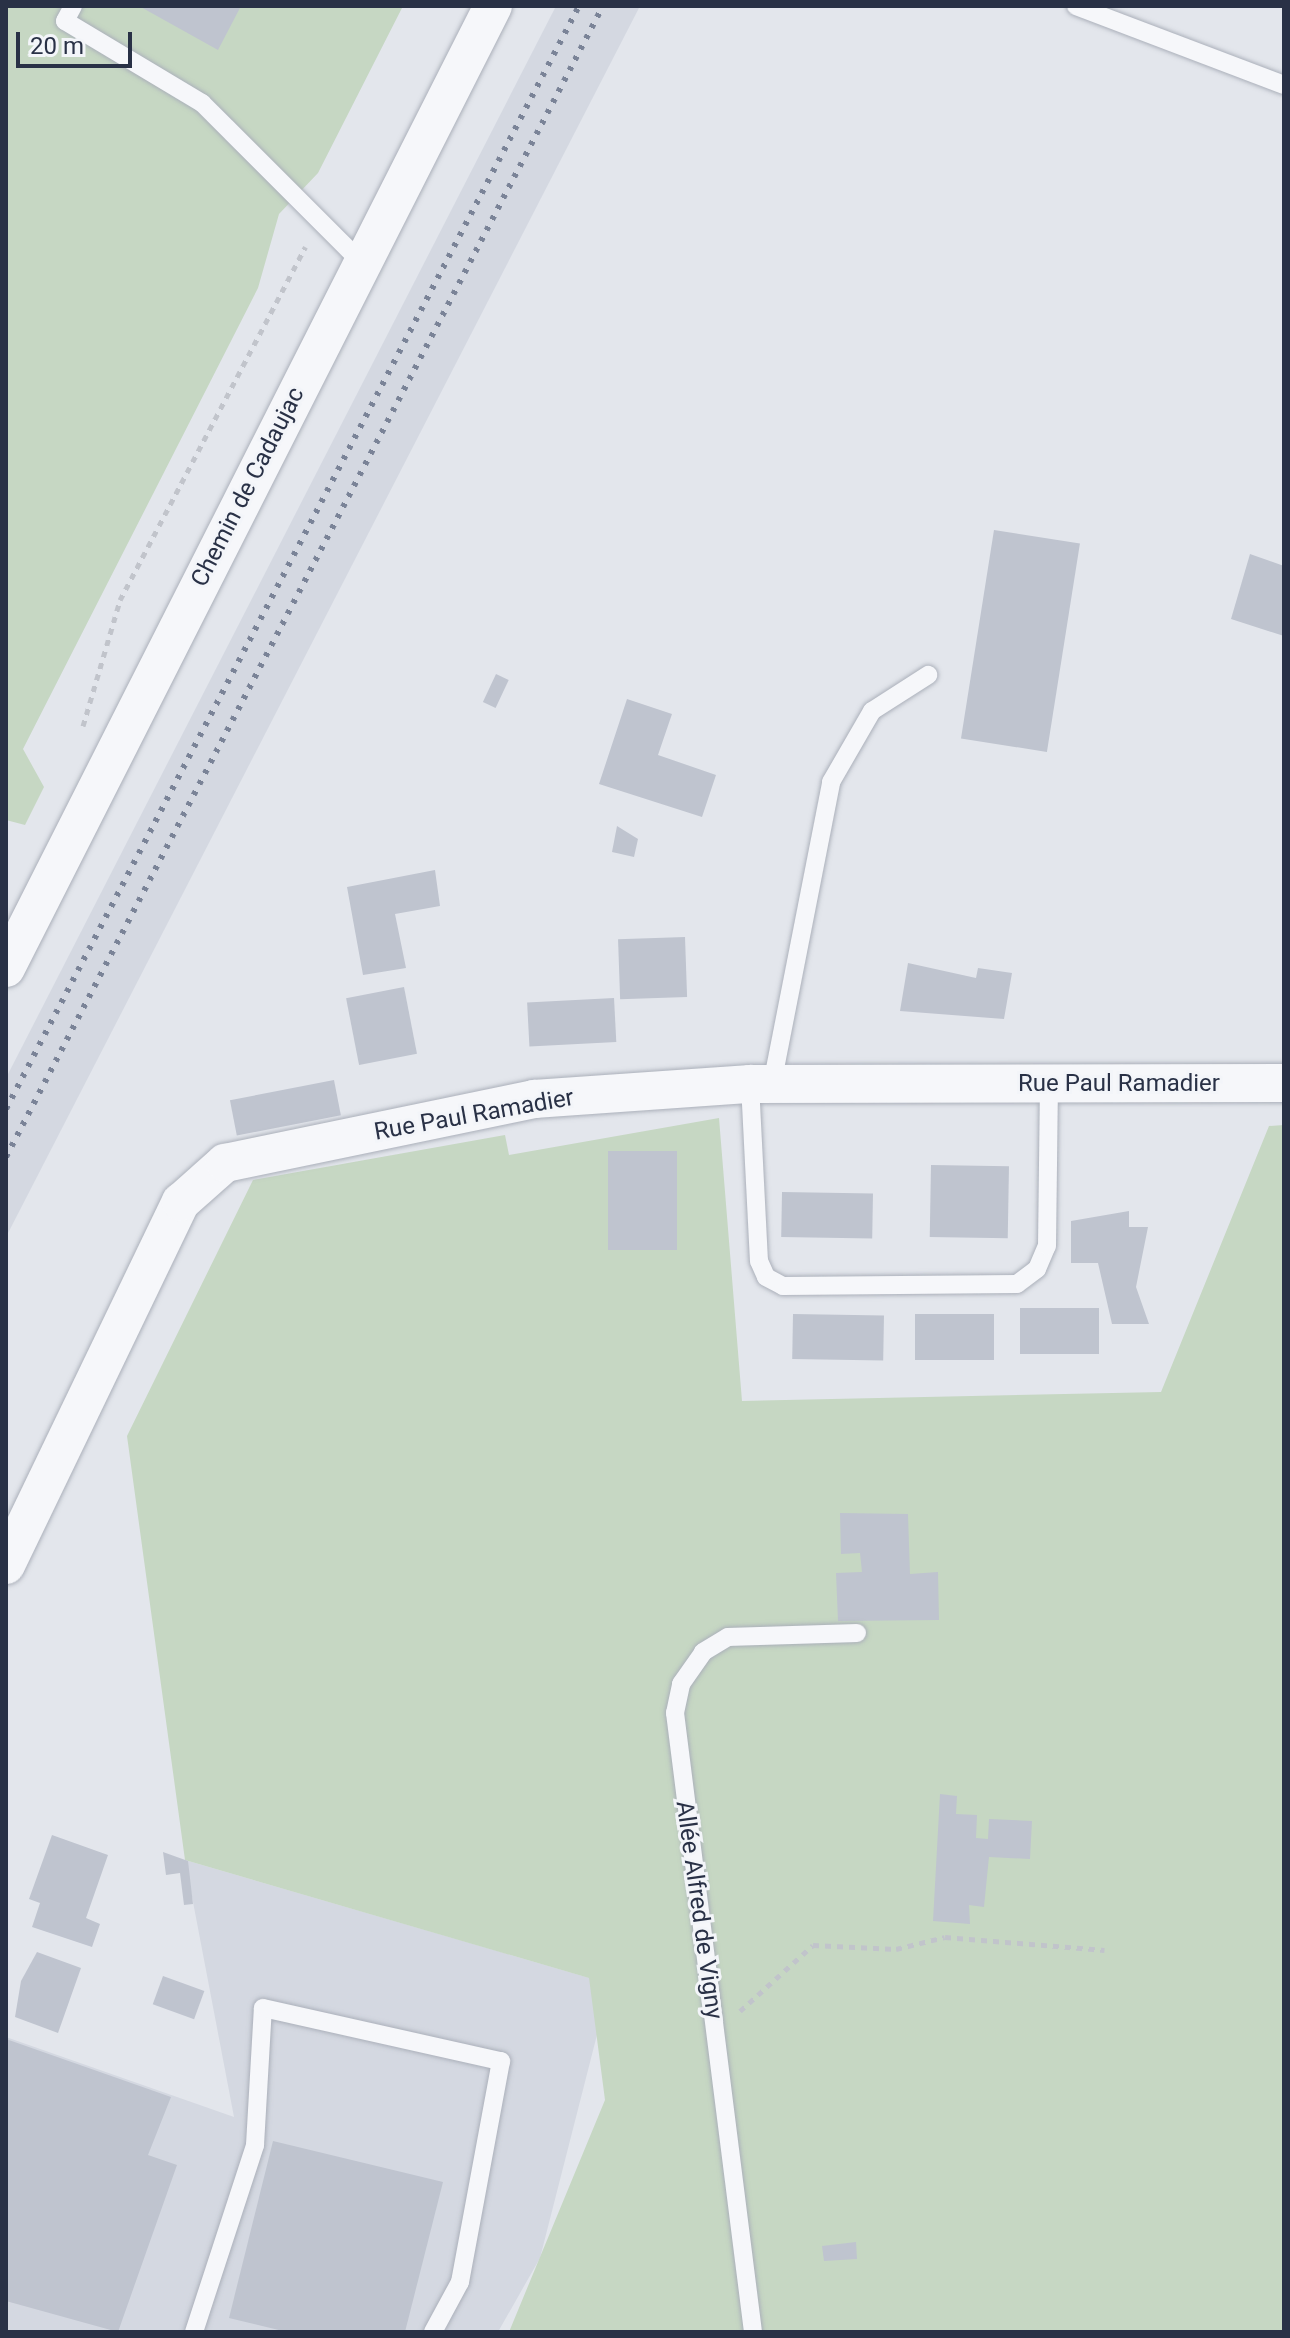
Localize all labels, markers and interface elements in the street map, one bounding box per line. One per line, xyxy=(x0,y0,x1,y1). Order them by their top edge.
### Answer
scale bar xyxy=(20,16,136,66)
text: 20 m xyxy=(30,32,84,60)
street label: Chemin de Cadaujac xyxy=(185,383,311,591)
street label: Rue Paul Ramadier xyxy=(1018,1070,1220,1098)
street label: Rue Paul Ramadier xyxy=(372,1083,576,1147)
street label: Allée Alfred de Vigny xyxy=(669,1799,729,2021)

